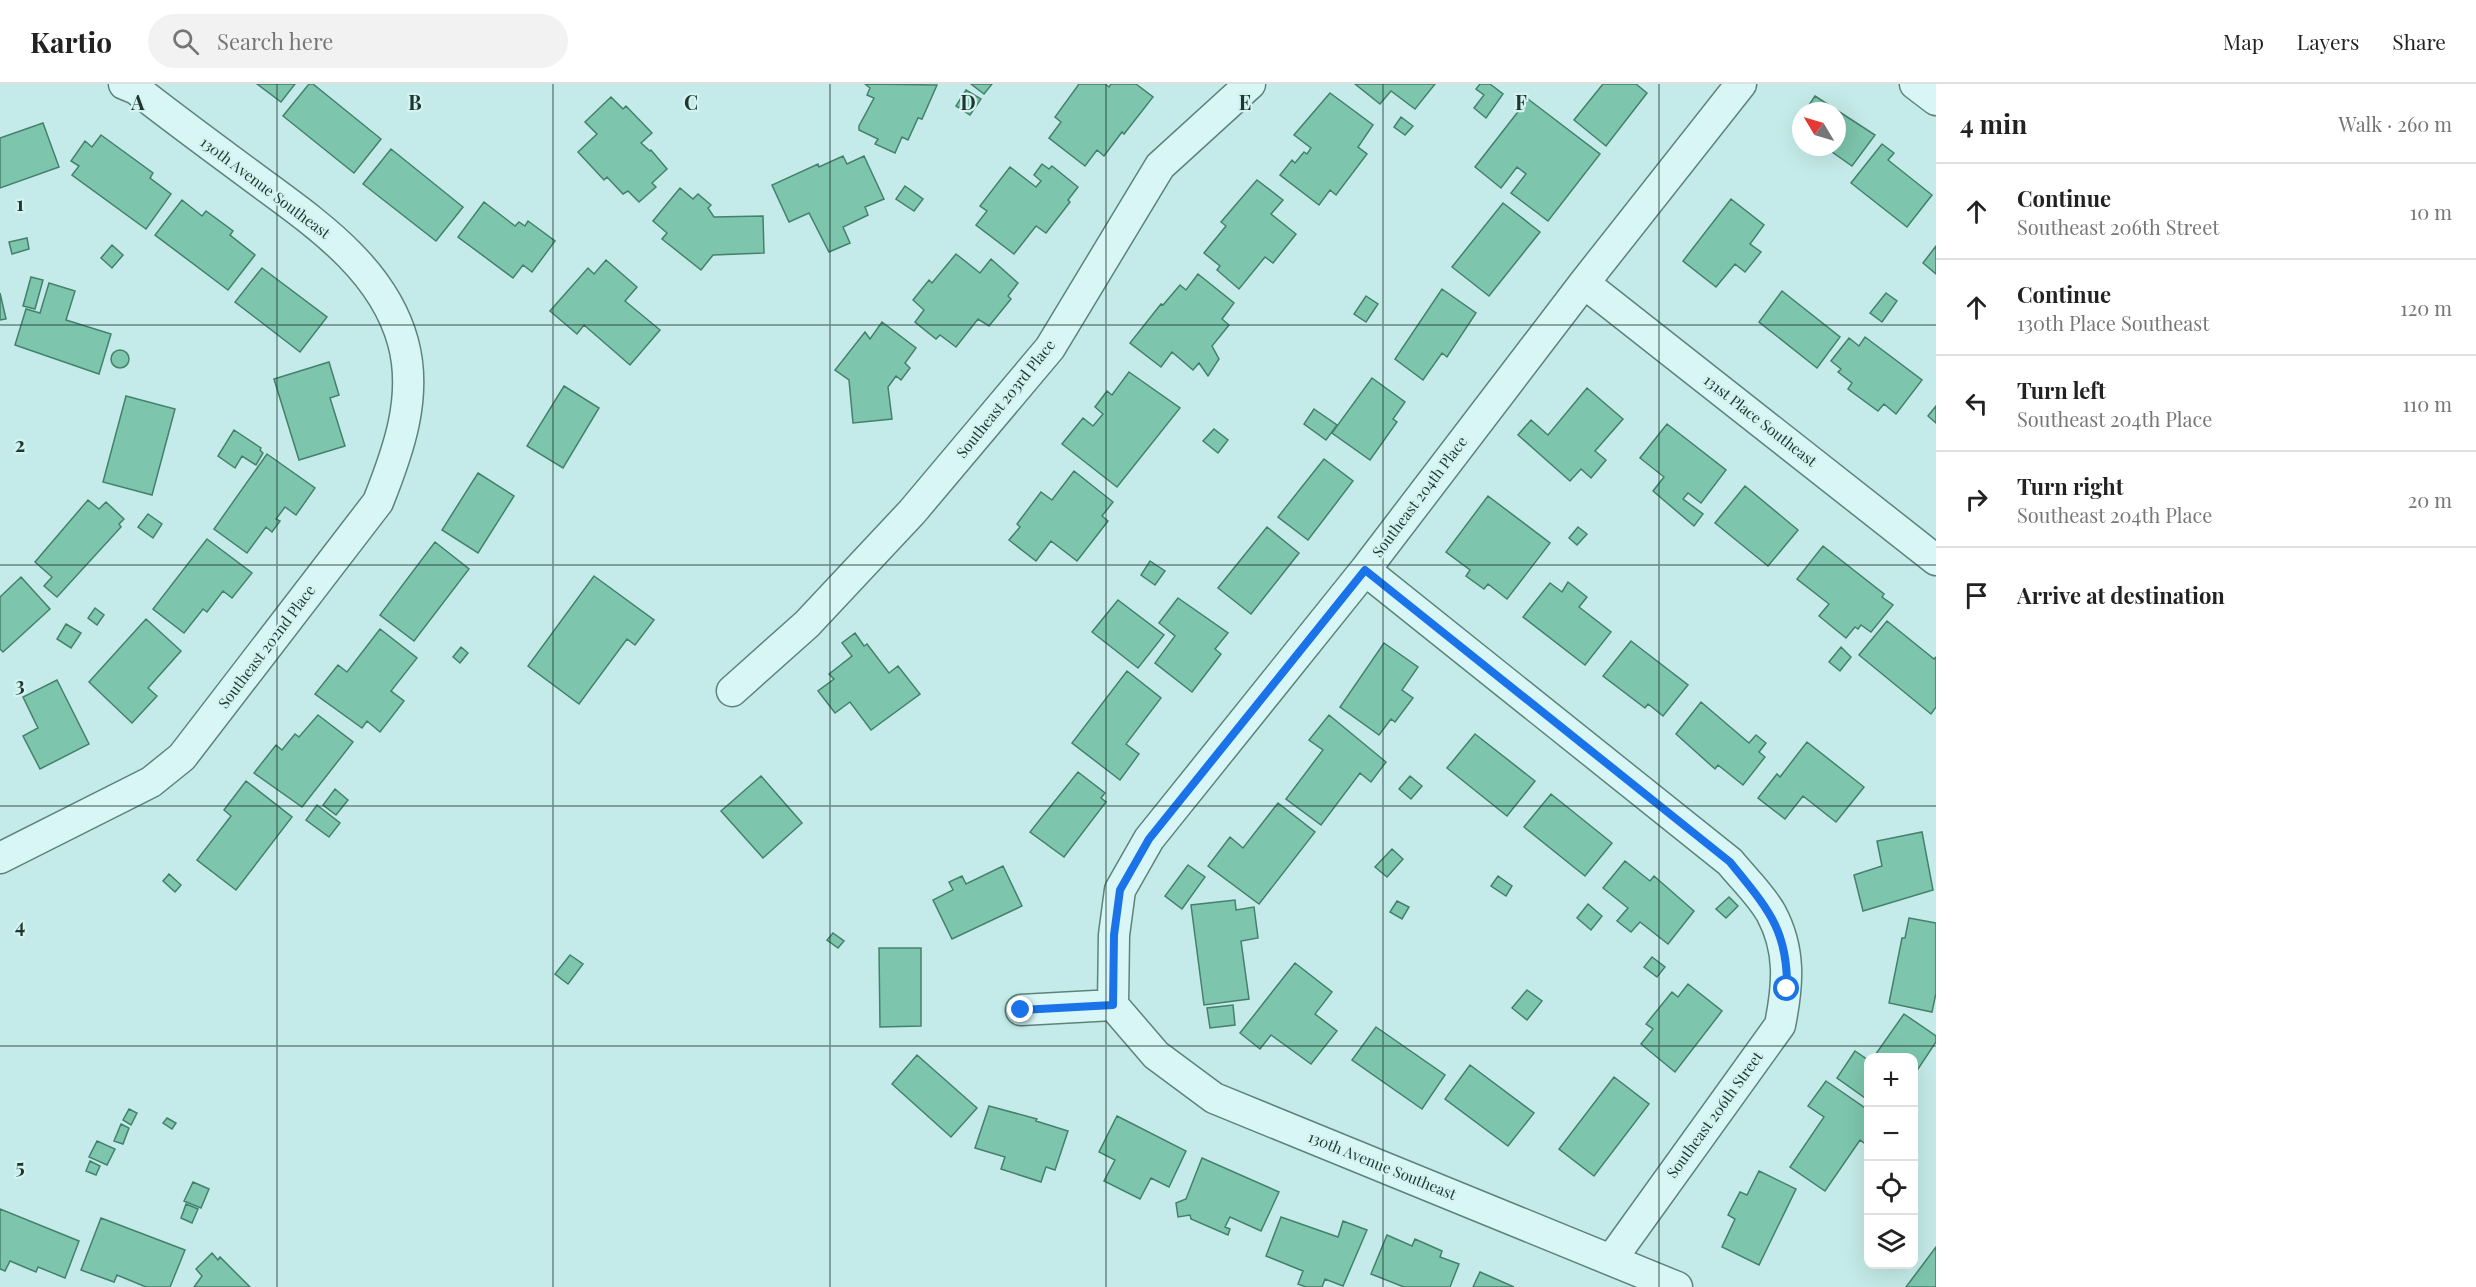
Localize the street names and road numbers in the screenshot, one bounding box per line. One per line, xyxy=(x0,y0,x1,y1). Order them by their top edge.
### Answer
street label: 130th Avenue Southeast xyxy=(197,132,335,243)
street label: Southeast 203rd Place xyxy=(951,335,1059,462)
street label: 131st Place Southeast xyxy=(1700,370,1822,471)
street label: Southeast 204th Place xyxy=(1367,432,1471,561)
street label: Southeast 202nd Place xyxy=(213,581,319,712)
street label: Southeast 206th Street xyxy=(1661,1047,1767,1182)
street label: 130th Avenue Southeast xyxy=(1305,1126,1460,1204)

